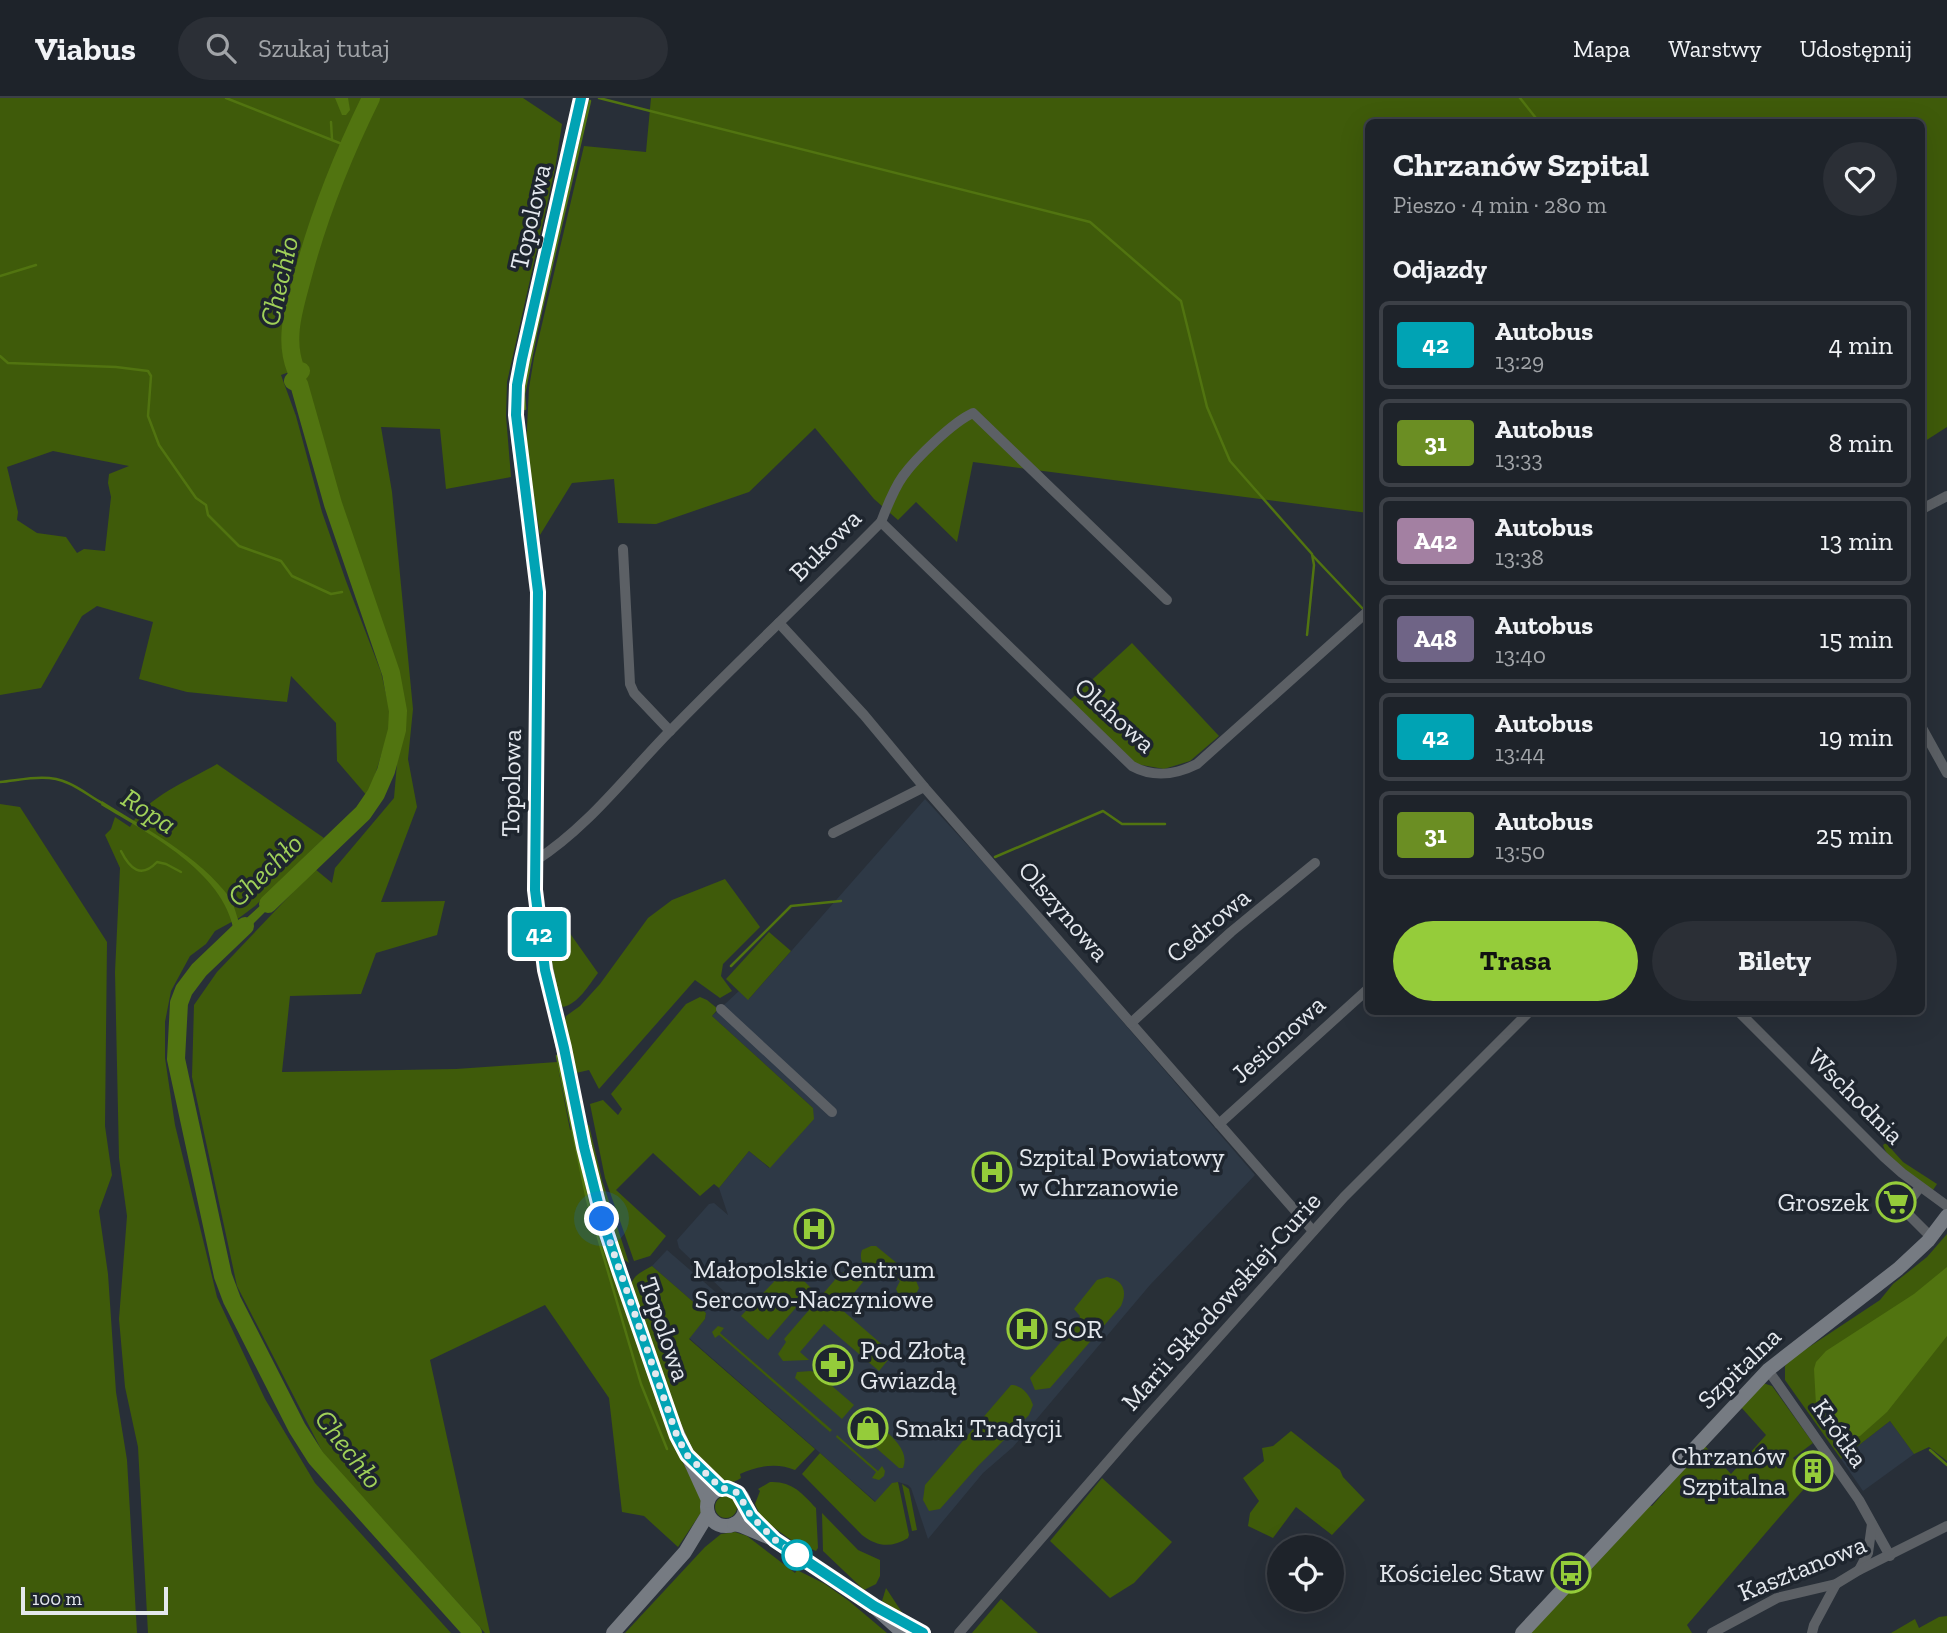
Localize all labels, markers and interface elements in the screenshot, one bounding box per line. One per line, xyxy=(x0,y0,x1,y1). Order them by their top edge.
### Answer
search box xyxy=(178,17,668,80)
text: Viabus xyxy=(35,29,136,68)
icon: search xyxy=(202,29,240,67)
text: Szukaj tutaj xyxy=(258,32,390,64)
text: Mapa xyxy=(1573,34,1630,63)
text: Warstwy xyxy=(1668,34,1762,63)
text: Udostępnij xyxy=(1800,34,1912,63)
button: heart xyxy=(1823,142,1897,216)
text: Chrzanów Szpital xyxy=(1393,145,1649,184)
street label: Topolowa xyxy=(502,160,558,273)
text: Pieszo · 4 min · 280 m xyxy=(1393,191,1607,219)
water label: Chechło xyxy=(253,233,305,329)
text: Odjazdy xyxy=(1393,253,1487,285)
text: Autobus xyxy=(1495,315,1593,347)
text: 4 min xyxy=(1828,329,1893,361)
text: 42 xyxy=(1422,330,1449,359)
text: 13:29 xyxy=(1495,347,1544,375)
text: Autobus xyxy=(1495,413,1593,445)
text: 8 min xyxy=(1828,427,1893,459)
text: 31 xyxy=(1424,428,1447,457)
text: 13:33 xyxy=(1495,445,1543,473)
street label: Bukowa xyxy=(782,502,868,588)
text: Autobus xyxy=(1495,511,1593,543)
text: 13 min xyxy=(1820,525,1893,557)
text: A42 xyxy=(1414,526,1457,555)
text: 13:38 xyxy=(1495,543,1544,571)
text: Autobus xyxy=(1495,609,1593,641)
text: 15 min xyxy=(1819,623,1893,655)
text: A48 xyxy=(1414,624,1457,653)
text: 13:40 xyxy=(1495,641,1546,669)
street label: Olchowa xyxy=(1068,670,1162,760)
text: Autobus xyxy=(1495,707,1593,739)
text: 19 min xyxy=(1819,721,1893,753)
text: 42 xyxy=(1422,722,1449,751)
street label: Topolowa xyxy=(494,728,528,837)
text: 13:44 xyxy=(1495,739,1545,767)
water label: Ropa xyxy=(115,781,183,841)
text: Autobus xyxy=(1495,805,1593,837)
text: 25 min xyxy=(1816,819,1893,851)
text: 31 xyxy=(1424,820,1447,849)
water label: Chechło xyxy=(221,826,309,914)
text: 13:50 xyxy=(1495,837,1545,865)
street label: Olszynowa xyxy=(1012,854,1117,968)
street label: Cedrowa xyxy=(1160,880,1257,969)
line badge: 42 xyxy=(508,911,570,957)
text: 42 xyxy=(526,919,552,948)
button: Trasa xyxy=(1393,921,1638,1001)
button: Bilety xyxy=(1652,921,1897,1001)
street label: Jesionowa xyxy=(1224,988,1332,1090)
street label: Wschodnia xyxy=(1801,1041,1911,1151)
place label: Szpital Powiatowy w Chrzanowie xyxy=(1019,1141,1225,1203)
hospital icon: Szpital Powiatowy w Chrzanowie xyxy=(971,1151,1013,1193)
supermarket icon: Groszek xyxy=(1875,1181,1917,1223)
street label: Marii Skłodowskiej-Curie xyxy=(1114,1185,1328,1417)
place label: Groszek xyxy=(1778,1186,1869,1218)
your location xyxy=(584,1201,619,1236)
hospital icon: Małopolskie Centrum Sercowo-Naczyniowe xyxy=(793,1208,835,1250)
place label: Małopolskie Centrum Sercowo-Naczyniowe xyxy=(693,1253,936,1315)
street label: Topolowa xyxy=(632,1273,698,1386)
hospital icon: SOR xyxy=(1006,1308,1048,1350)
place label: SOR xyxy=(1054,1313,1103,1345)
street label: Szpitalna xyxy=(1691,1320,1788,1416)
place label: Pod Złotą Gwiazdą xyxy=(860,1334,966,1396)
pharmacy icon: Pod Złotą Gwiazdą xyxy=(812,1344,854,1386)
street label: Krótka xyxy=(1805,1392,1875,1474)
water label: Chechło xyxy=(308,1403,390,1495)
shop icon: Smaki Tradycji xyxy=(847,1407,889,1449)
place label: Smaki Tradycji xyxy=(895,1412,1062,1444)
place label: Chrzanów Szpitalna xyxy=(1671,1440,1786,1502)
building icon: Chrzanów Szpitalna xyxy=(1792,1450,1834,1492)
street label: Kasztanowa xyxy=(1733,1528,1871,1608)
map controls xyxy=(1267,1535,1344,1612)
button: locate xyxy=(1267,1535,1344,1612)
unlabelled marker xyxy=(782,1540,812,1570)
bus stop icon: Kościelec Staw xyxy=(1550,1552,1592,1594)
place label: Kościelec Staw xyxy=(1379,1557,1544,1589)
scale bar xyxy=(21,1584,168,1616)
text: 100 m xyxy=(32,1587,82,1610)

